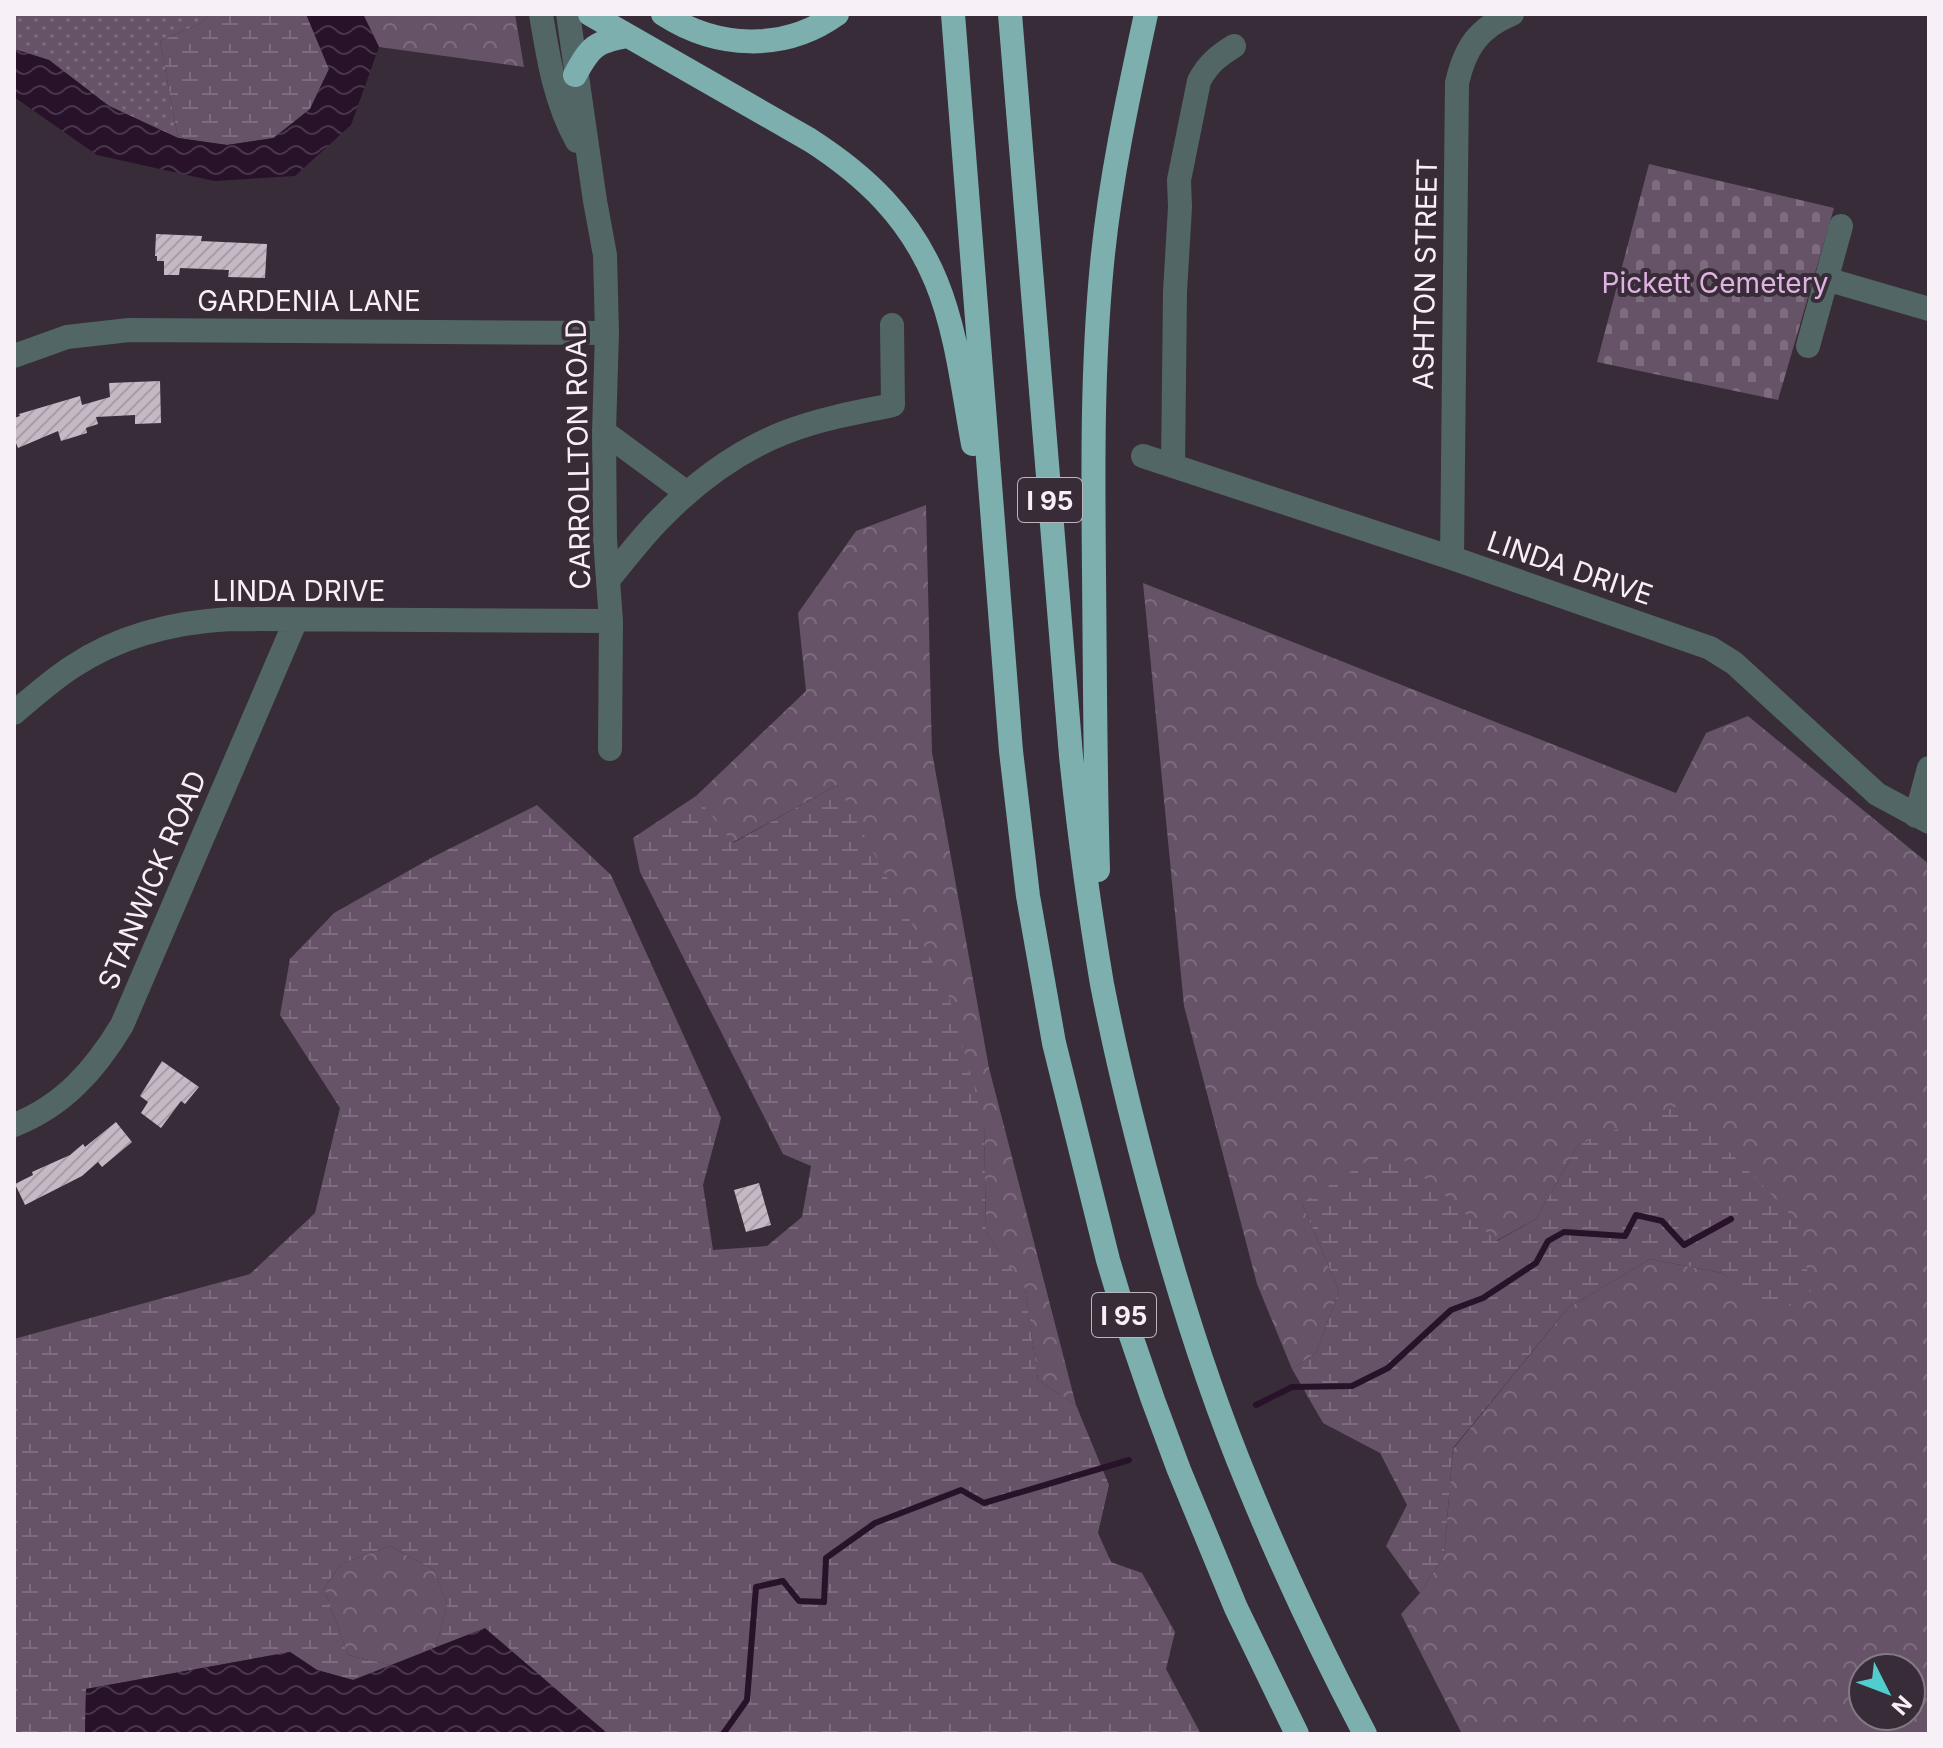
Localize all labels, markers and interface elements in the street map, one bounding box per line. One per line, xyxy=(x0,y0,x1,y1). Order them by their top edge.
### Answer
street label: ASHTON STREET xyxy=(1406,158,1444,390)
park label: Pickett Cemetery xyxy=(1602,266,1828,300)
street label: GARDENIA LANE xyxy=(197,284,421,318)
street label: CARROLLTON ROAD xyxy=(559,318,597,590)
road number: I 95 xyxy=(1018,478,1082,522)
street label: LINDA DRIVE xyxy=(1483,524,1657,612)
street label: LINDA DRIVE xyxy=(213,574,385,608)
street label: STANWICK ROAD xyxy=(91,766,213,994)
road number: I 95 xyxy=(1092,1293,1156,1337)
north arrow xyxy=(1847,1652,1927,1732)
text: N xyxy=(1887,1690,1917,1720)

